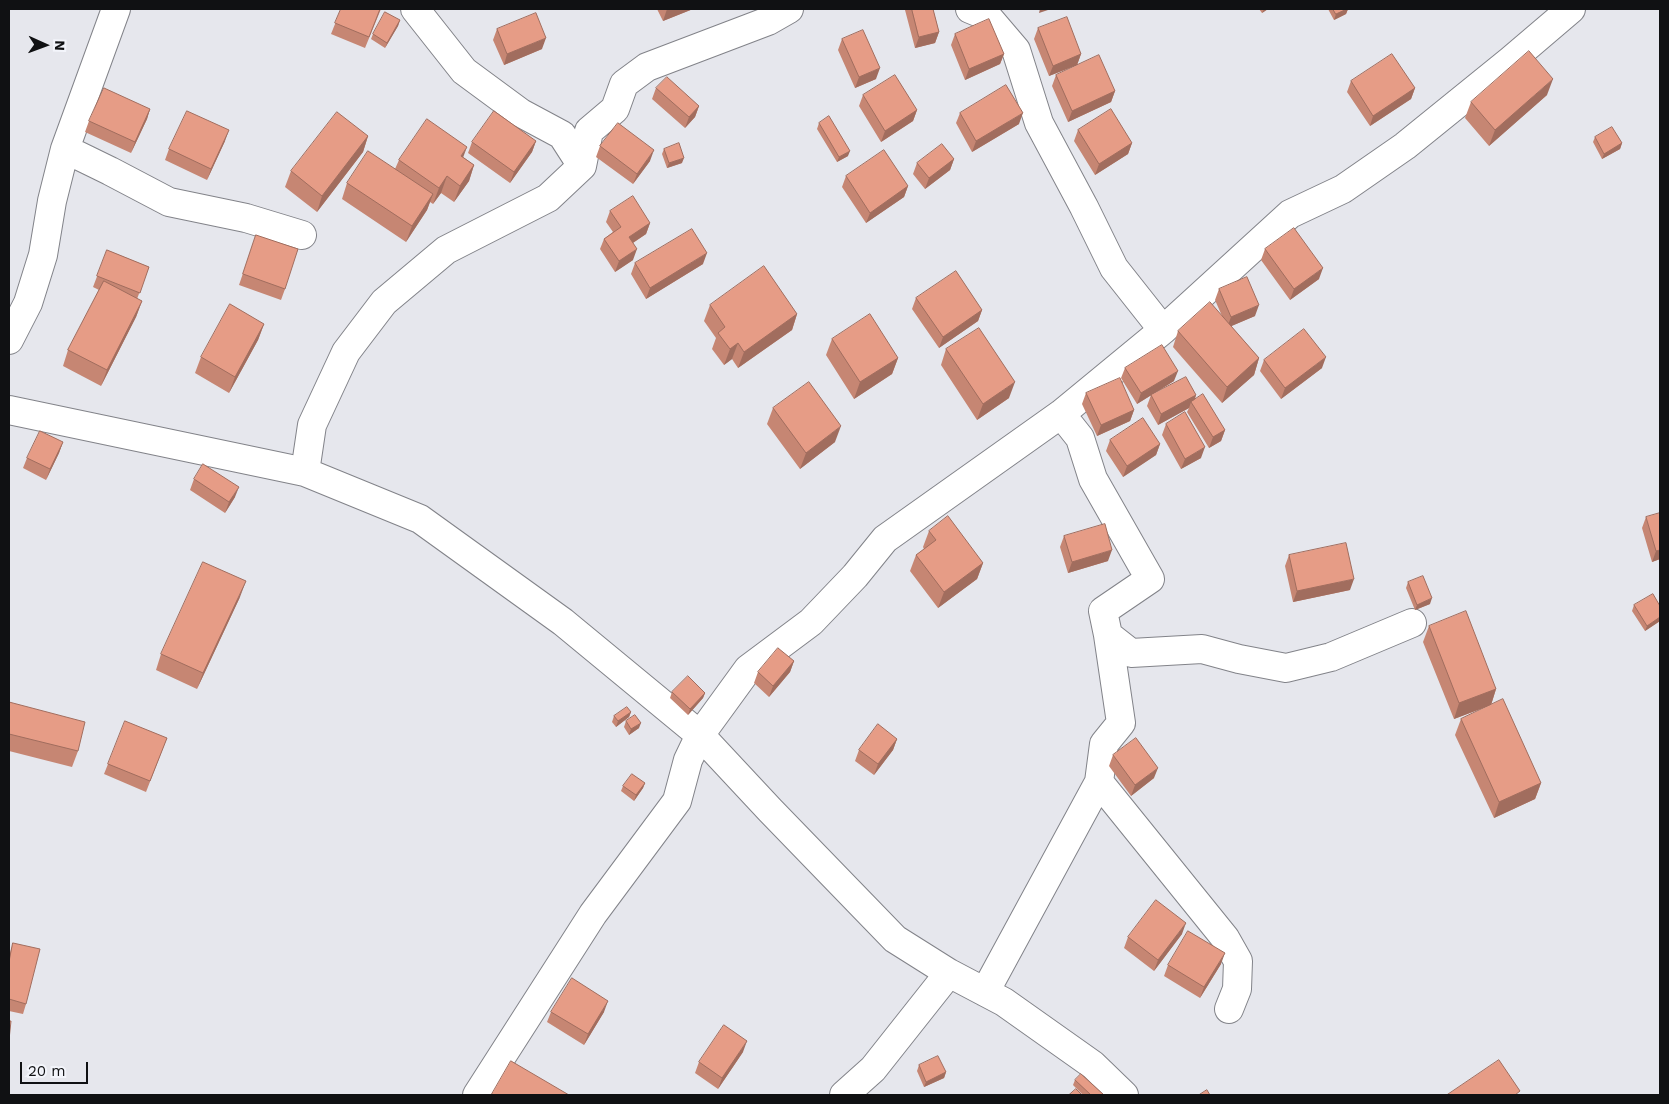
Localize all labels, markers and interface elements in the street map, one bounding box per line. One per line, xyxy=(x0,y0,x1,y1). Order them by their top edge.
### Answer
north arrow xyxy=(20,20,70,70)
text: N xyxy=(52,40,68,51)
scale bar xyxy=(22,1052,90,1084)
text: 20 m xyxy=(28,1062,66,1080)

